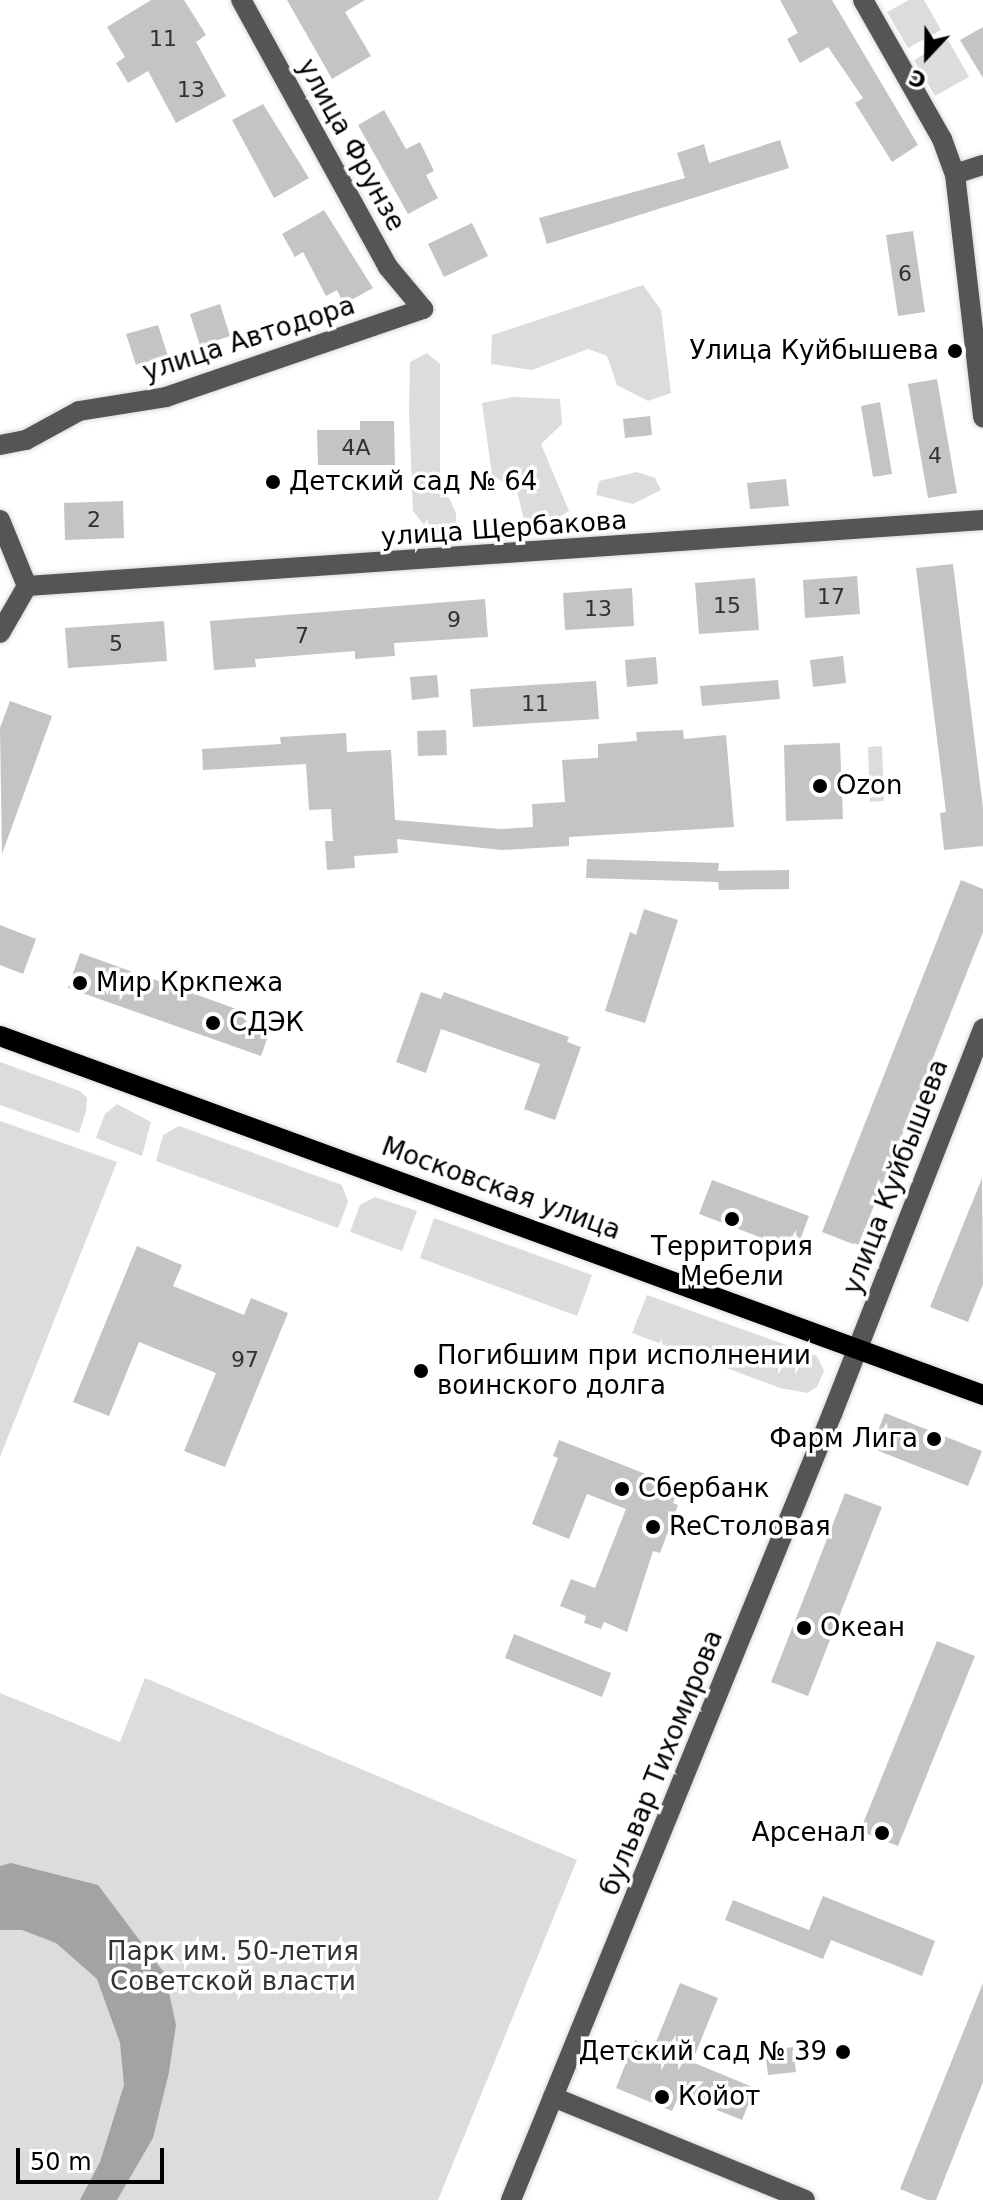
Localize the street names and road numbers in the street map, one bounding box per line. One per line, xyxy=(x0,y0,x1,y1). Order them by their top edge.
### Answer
street label: улица Фрунзе xyxy=(291,54,411,236)
street label: улица Автодора xyxy=(139,290,359,388)
street label: улица Щербакова xyxy=(380,505,628,553)
street label: улица Куйбышева xyxy=(837,1055,955,1299)
street label: Московская улица xyxy=(377,1131,625,1247)
street label: бульвар Тихомирова xyxy=(594,1626,730,1900)

